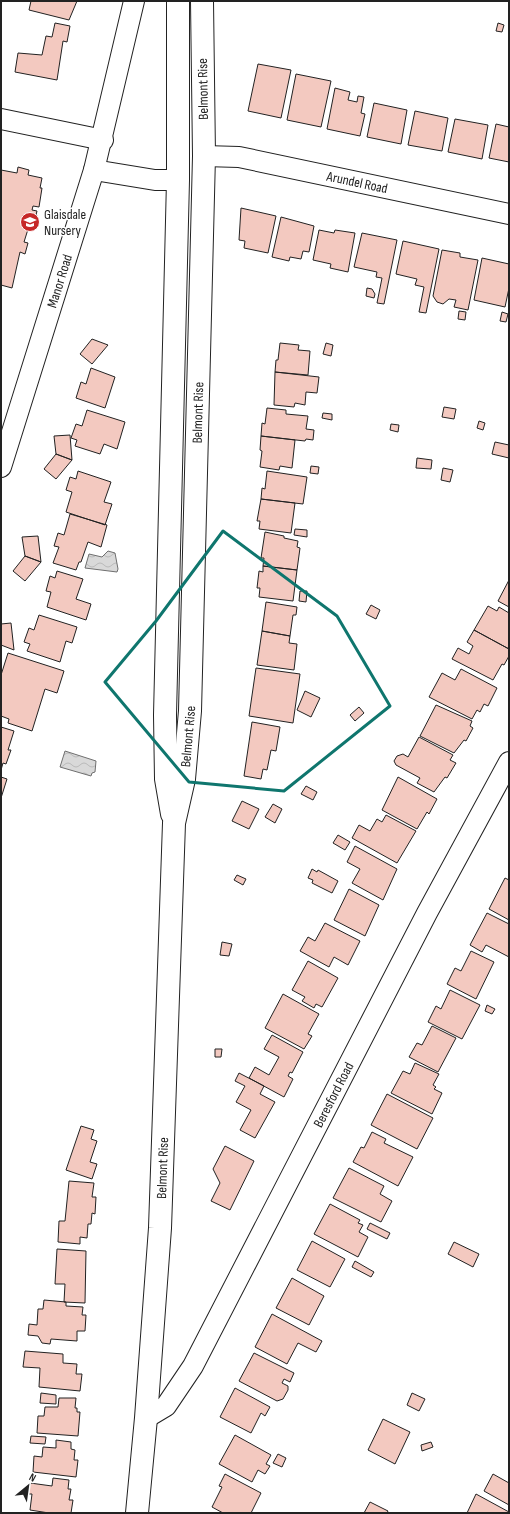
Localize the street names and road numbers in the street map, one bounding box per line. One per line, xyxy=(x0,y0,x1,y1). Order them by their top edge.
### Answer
street label: Belmont Rise xyxy=(194,58,212,120)
street label: Arundel Road xyxy=(324,167,390,197)
street label: Manor Road xyxy=(43,252,76,310)
street label: Belmont Rise xyxy=(188,382,207,444)
street label: Belmont Rise xyxy=(177,706,199,768)
street label: Beresford Road xyxy=(309,1059,357,1130)
street label: Belmont Rise xyxy=(153,1137,172,1199)

